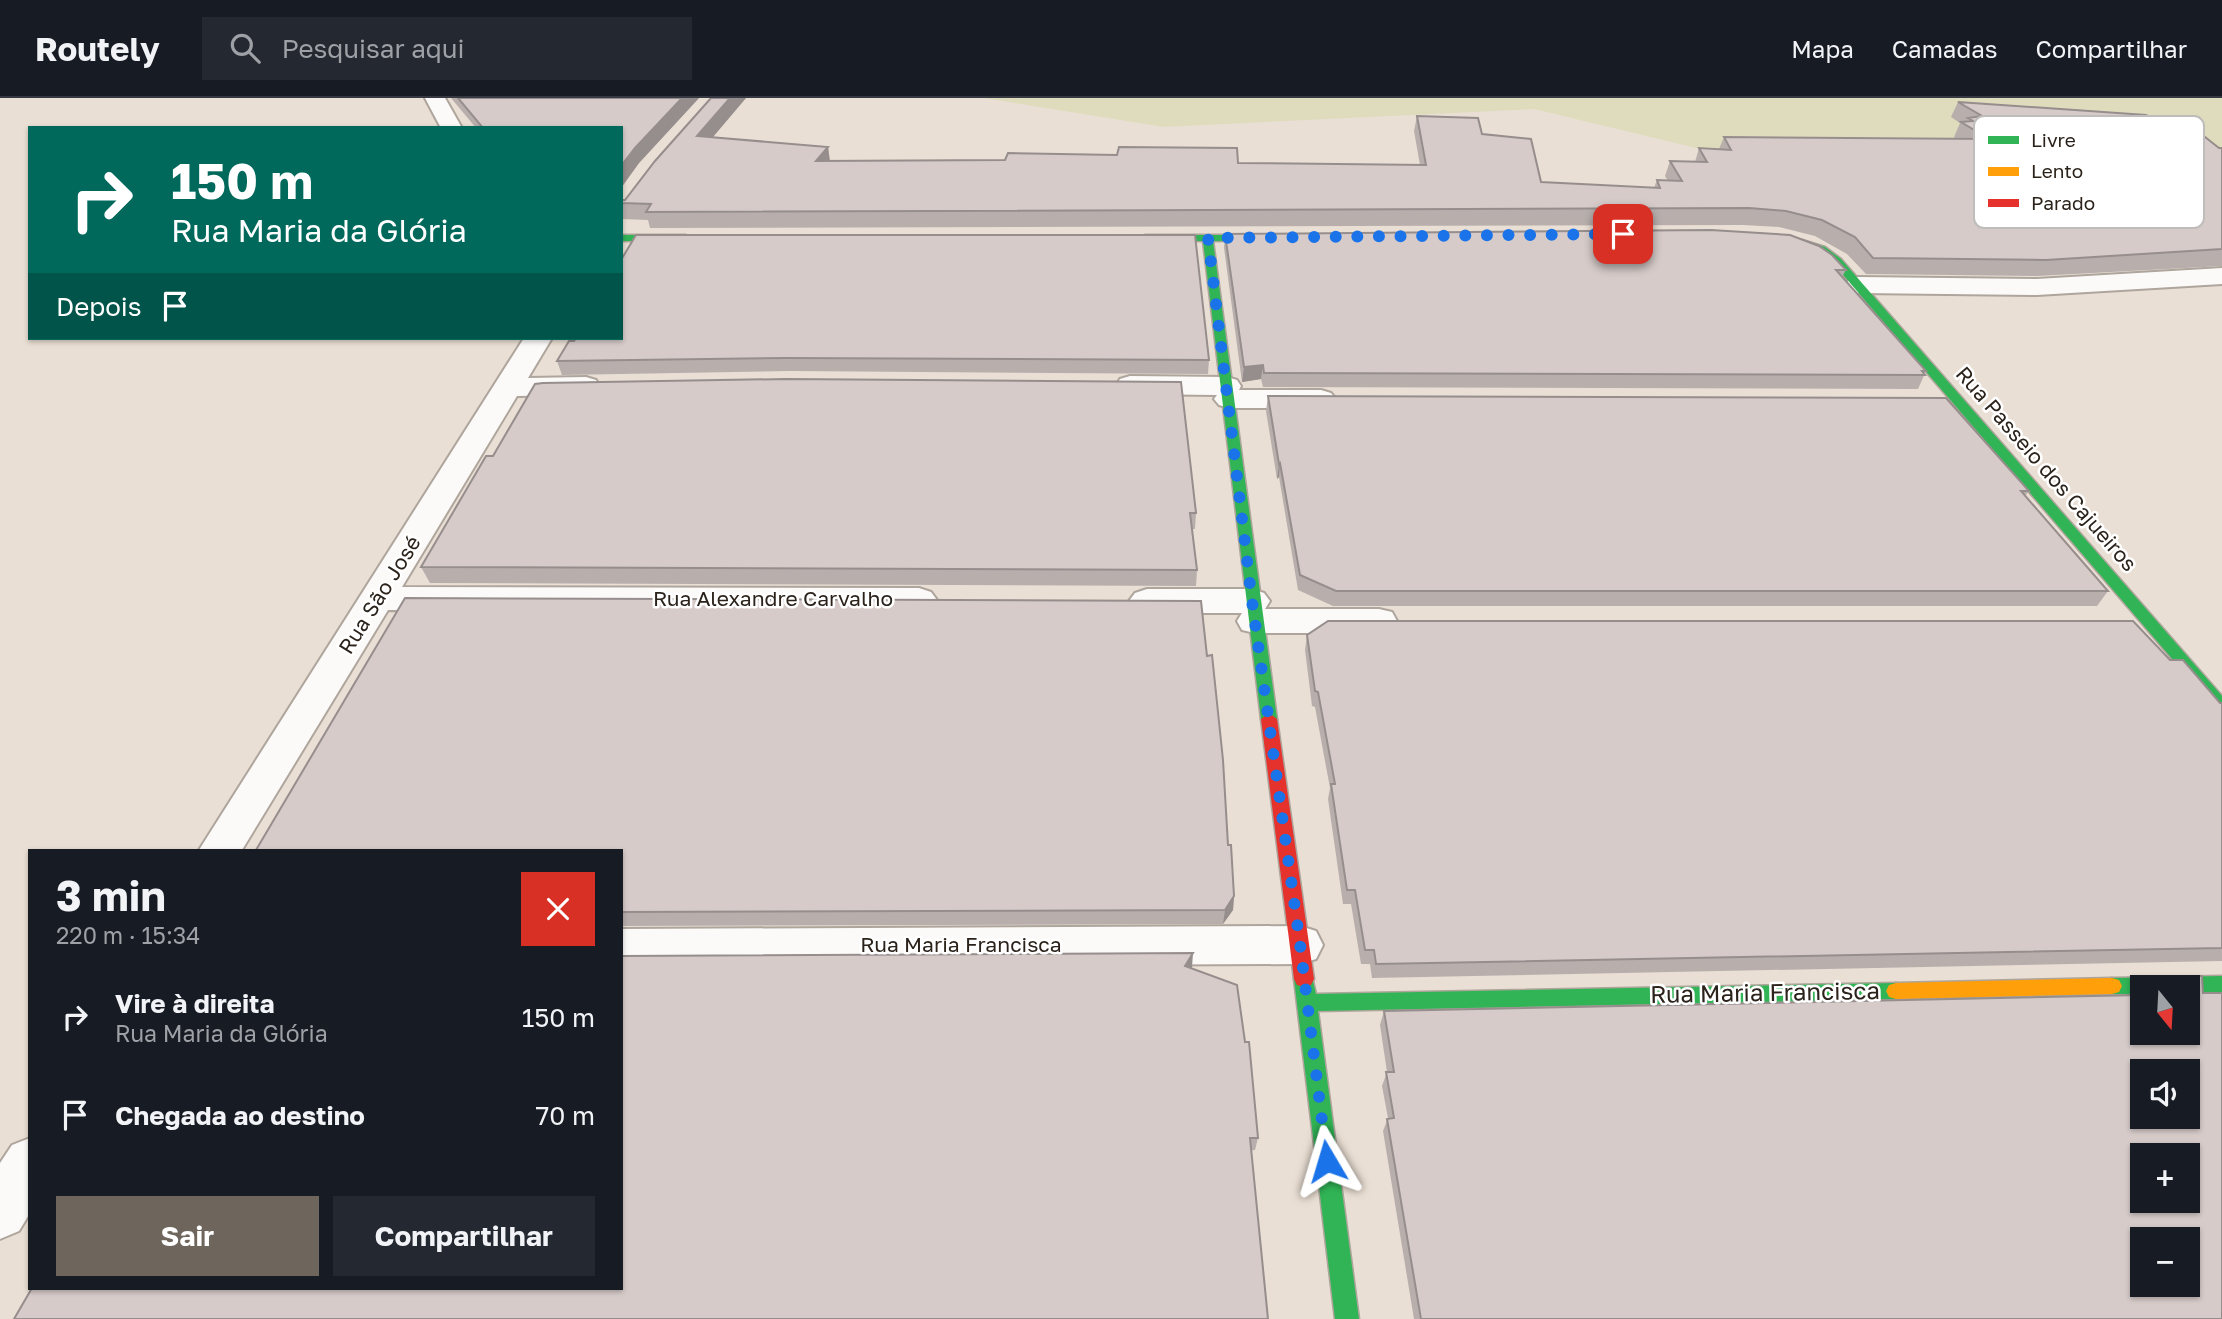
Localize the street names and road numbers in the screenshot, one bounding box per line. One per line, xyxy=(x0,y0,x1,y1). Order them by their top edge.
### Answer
street label: Rua Passeio dos Cajueiros xyxy=(1951,361,2143,576)
street label: Rua São José xyxy=(333,531,426,658)
street label: Rua Alexandre Carvalho xyxy=(653,585,893,611)
street label: Rua Maria Francisca xyxy=(860,931,1062,957)
street label: Rua Maria Francisca xyxy=(1650,975,1880,1008)

